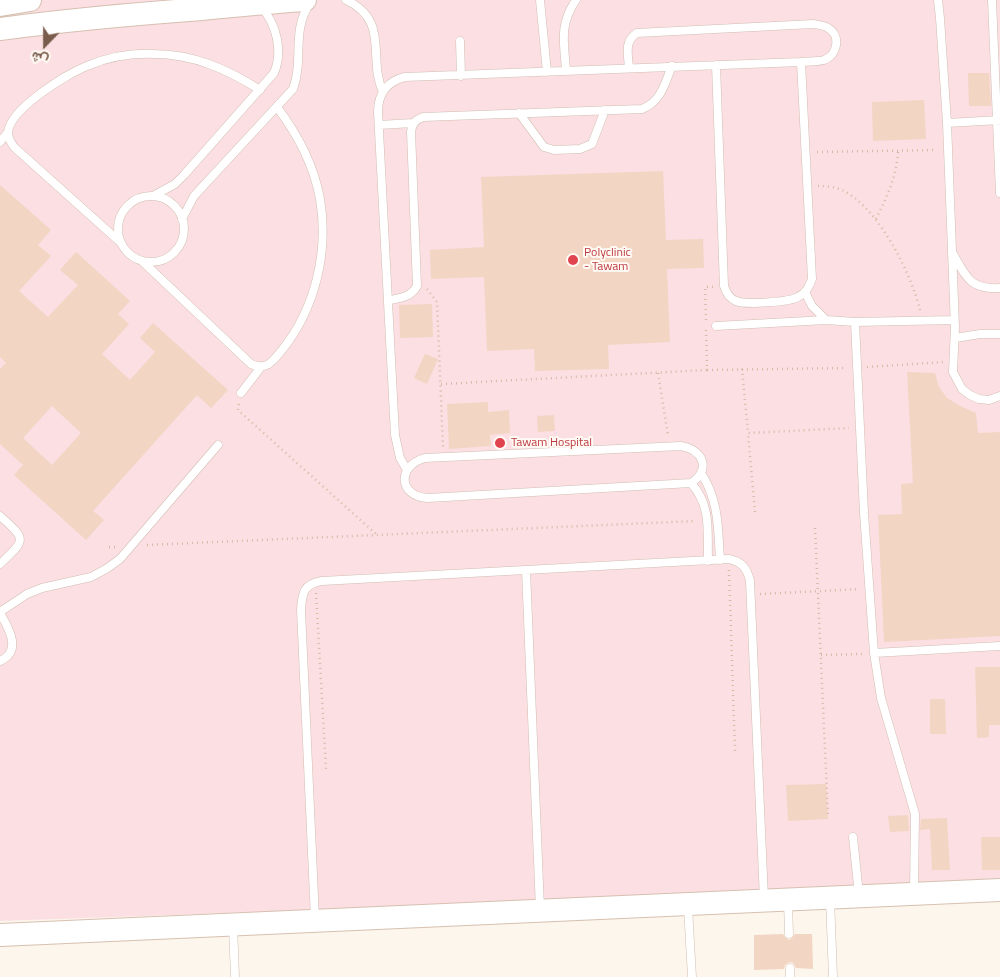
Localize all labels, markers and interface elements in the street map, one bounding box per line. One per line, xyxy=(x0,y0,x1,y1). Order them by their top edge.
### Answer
north arrow xyxy=(20,20,70,70)
text: ش xyxy=(27,46,51,72)
place label: Polyclinic - Tawam xyxy=(584,246,631,274)
marker: Polyclinic - Tawam xyxy=(566,253,580,267)
marker: Tawam Hospital xyxy=(493,436,507,450)
place label: Tawam Hospital xyxy=(511,436,592,450)

